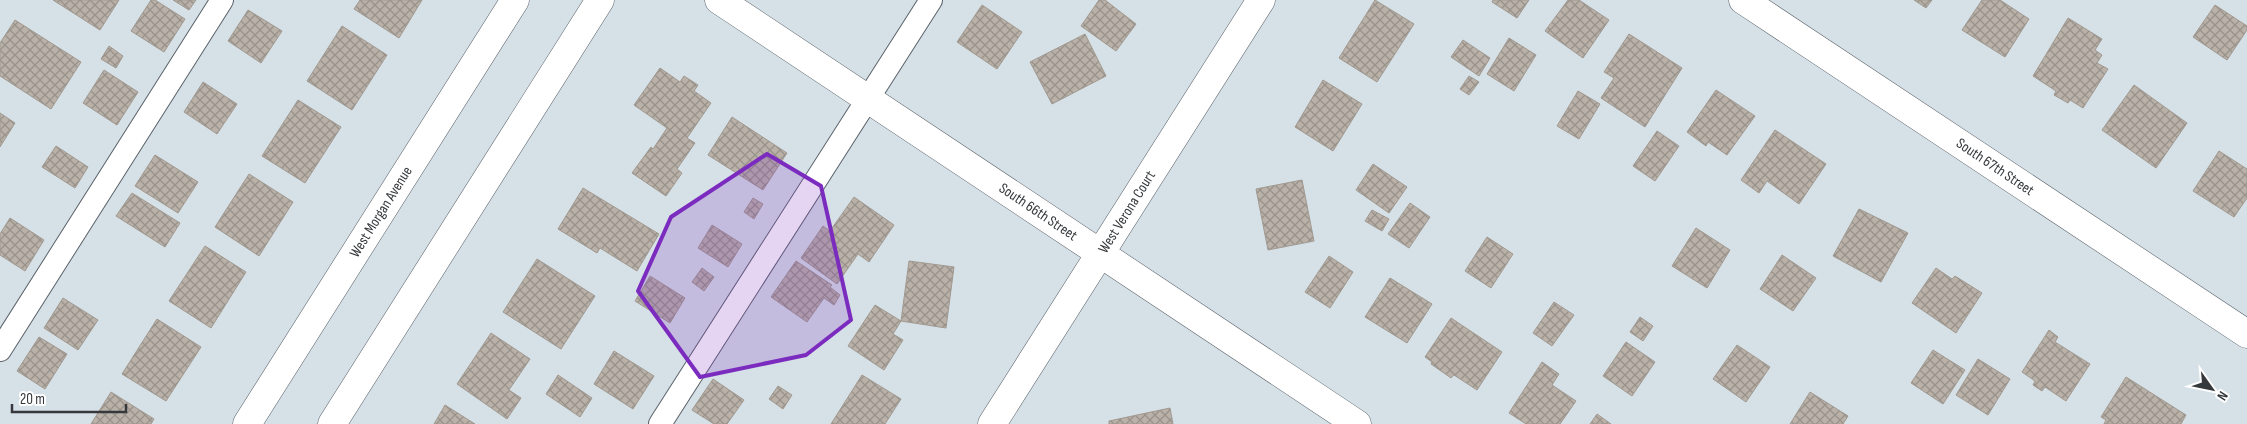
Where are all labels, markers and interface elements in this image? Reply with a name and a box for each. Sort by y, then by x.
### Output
street label: South 67th Street [1952,134,2038,200]
street label: West Morgan Avenue [345,163,417,261]
street label: West Verona Court [1094,167,1160,257]
street label: South 66th Street [995,179,1081,245]
north arrow [2187,364,2237,414]
scale bar [12,382,126,414]
text: N [2213,388,2232,404]
text: 20 m [20,390,45,409]

